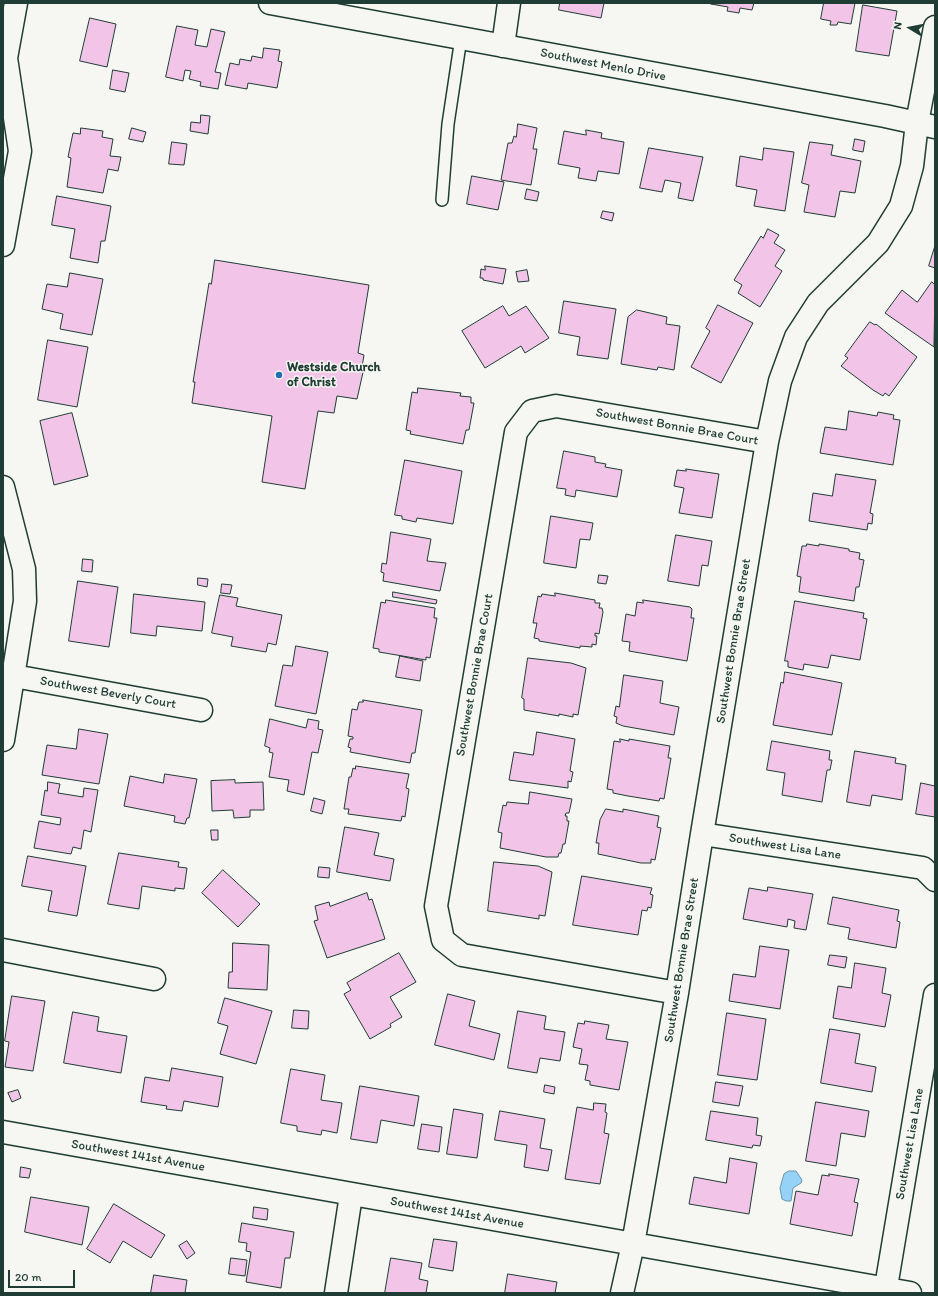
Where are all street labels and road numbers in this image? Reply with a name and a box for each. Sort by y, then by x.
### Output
street label: Southwest Menlo Drive [539,45,667,85]
street label: Southwest Bonnie Brae Court [595,405,759,449]
street label: Southwest Bonnie Brae Street [713,557,755,725]
street label: Southwest Bonnie Brae Court [453,593,497,757]
street label: Southwest Beverly Court [39,673,177,713]
street label: Southwest Lisa Lane [728,830,842,864]
street label: Southwest Bonnie Brae Street [661,876,703,1044]
street label: Southwest Lisa Lane [892,1087,928,1201]
street label: Southwest 141st Avenue [70,1137,206,1175]
street label: Southwest 141st Avenue [389,1194,525,1232]

